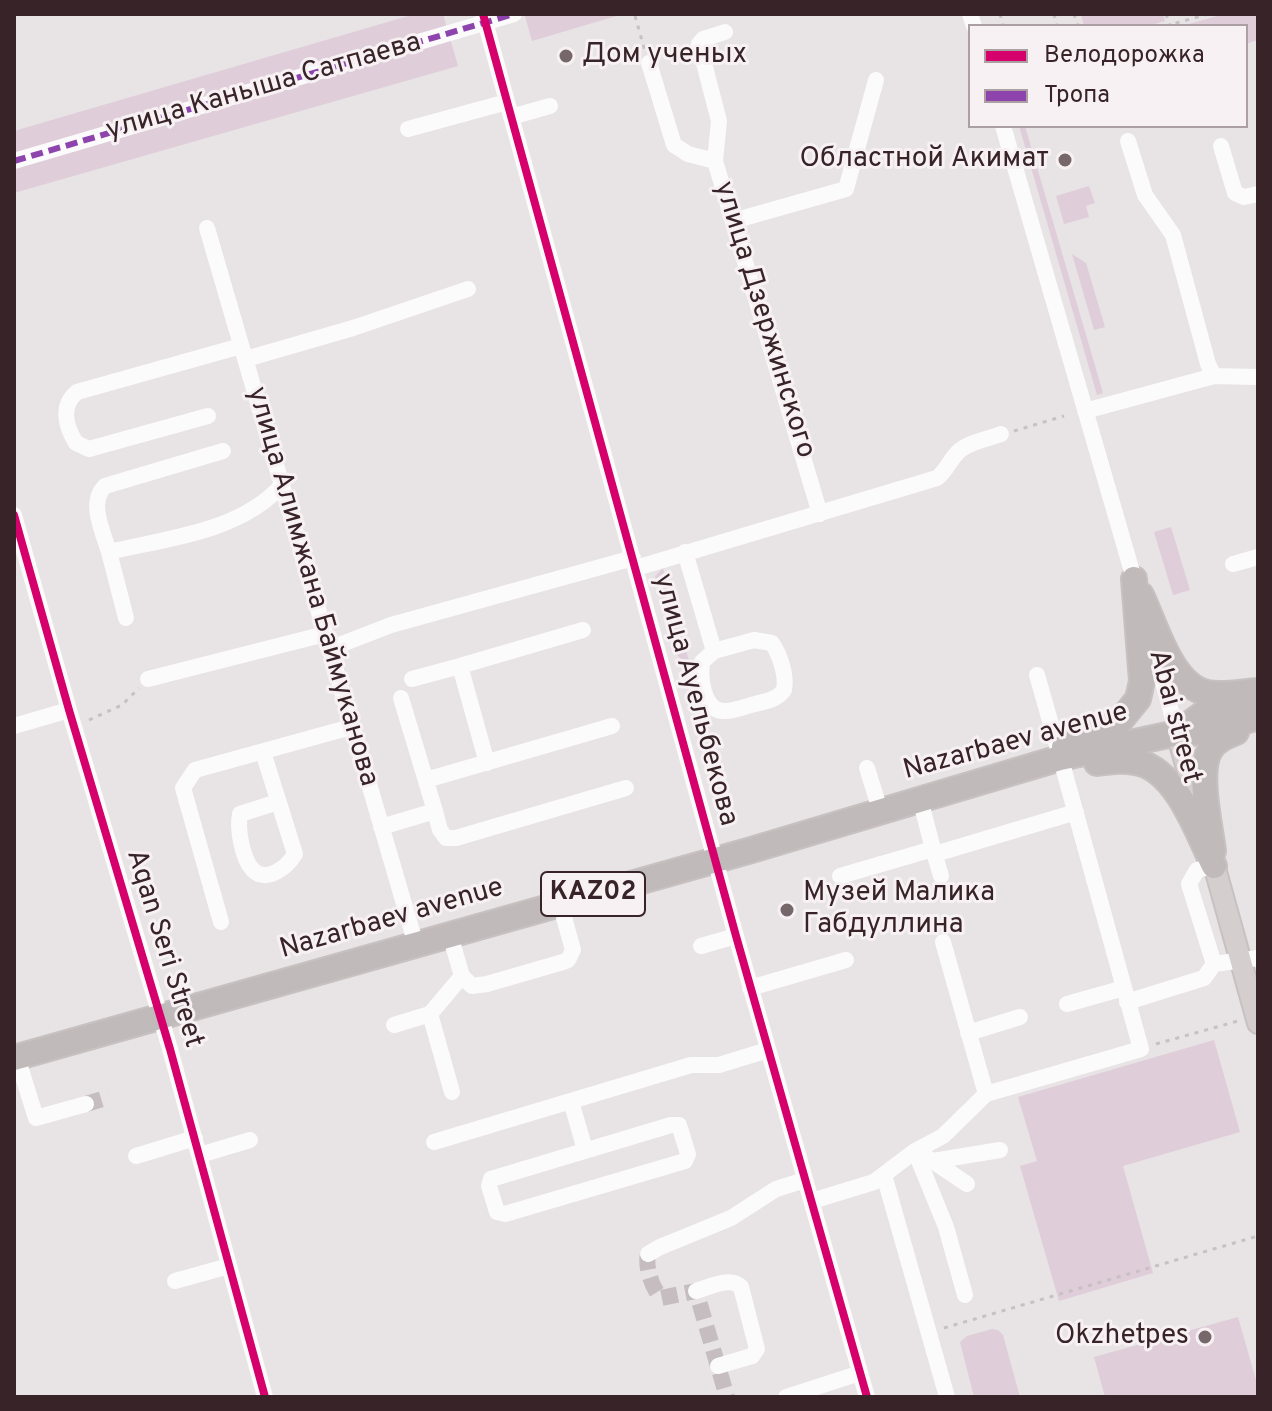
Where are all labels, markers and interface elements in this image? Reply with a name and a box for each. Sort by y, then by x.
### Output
legend [968,24,1248,128]
street label: улица Каныша Сатпаева [103,27,425,149]
place label: Дом ученых [582,39,747,73]
text: Велодорожка [1044,41,1205,71]
marker: Дом ученых [557,47,575,65]
text: Тропа [1044,81,1110,111]
place label: Областной Акимат [799,143,1049,177]
marker: Областной Акимат [1056,151,1074,169]
street label: улица Дзержинского [705,178,821,462]
street label: улица Алимжана Баймуканова [238,383,384,791]
street label: улица Ауельбекова [644,570,744,830]
street label: Abai street [1139,646,1207,788]
street label: Nazarbaev avenue [900,697,1132,789]
street label: Aqan Seri Street [117,846,209,1052]
street label: Nazarbaev avenue [276,872,508,968]
road number: KАZ02 [541,872,645,916]
place label: Музей Малика Габдуллина [803,877,995,943]
marker: Музей Малика Габдуллина [778,901,796,919]
place label: Okzhetpes [1055,1320,1189,1354]
marker: Okzhetpes [1196,1328,1214,1346]

